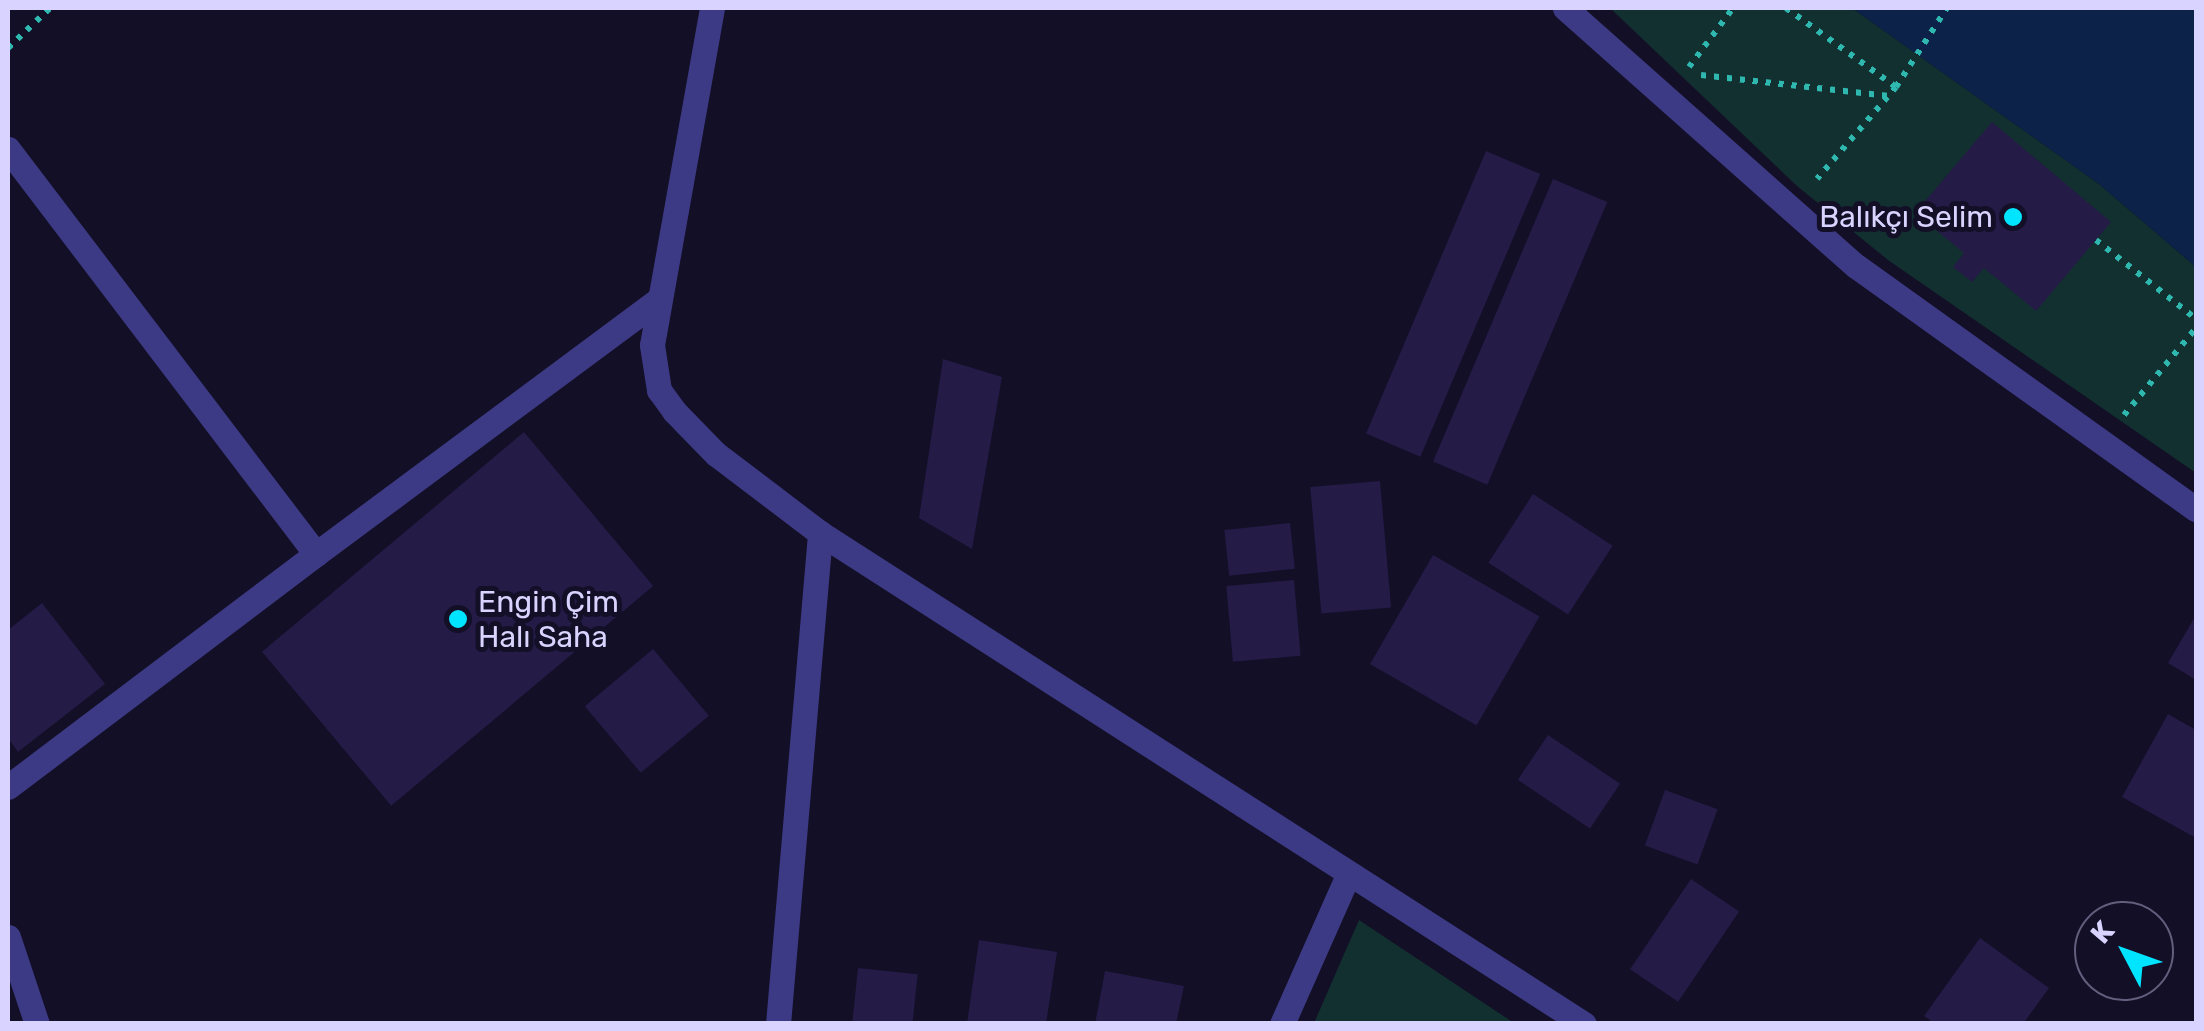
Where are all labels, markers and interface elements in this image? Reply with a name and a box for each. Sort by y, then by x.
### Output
place label: Balıkçı Selim [1819,199,1993,235]
marker: Balıkçı Selim [2002,206,2024,228]
place label: Engin Çim Halı Saha [478,584,619,654]
marker: Engin Çim Halı Saha [447,608,469,630]
north arrow [2074,901,2174,1001]
text: K [2084,914,2121,950]

